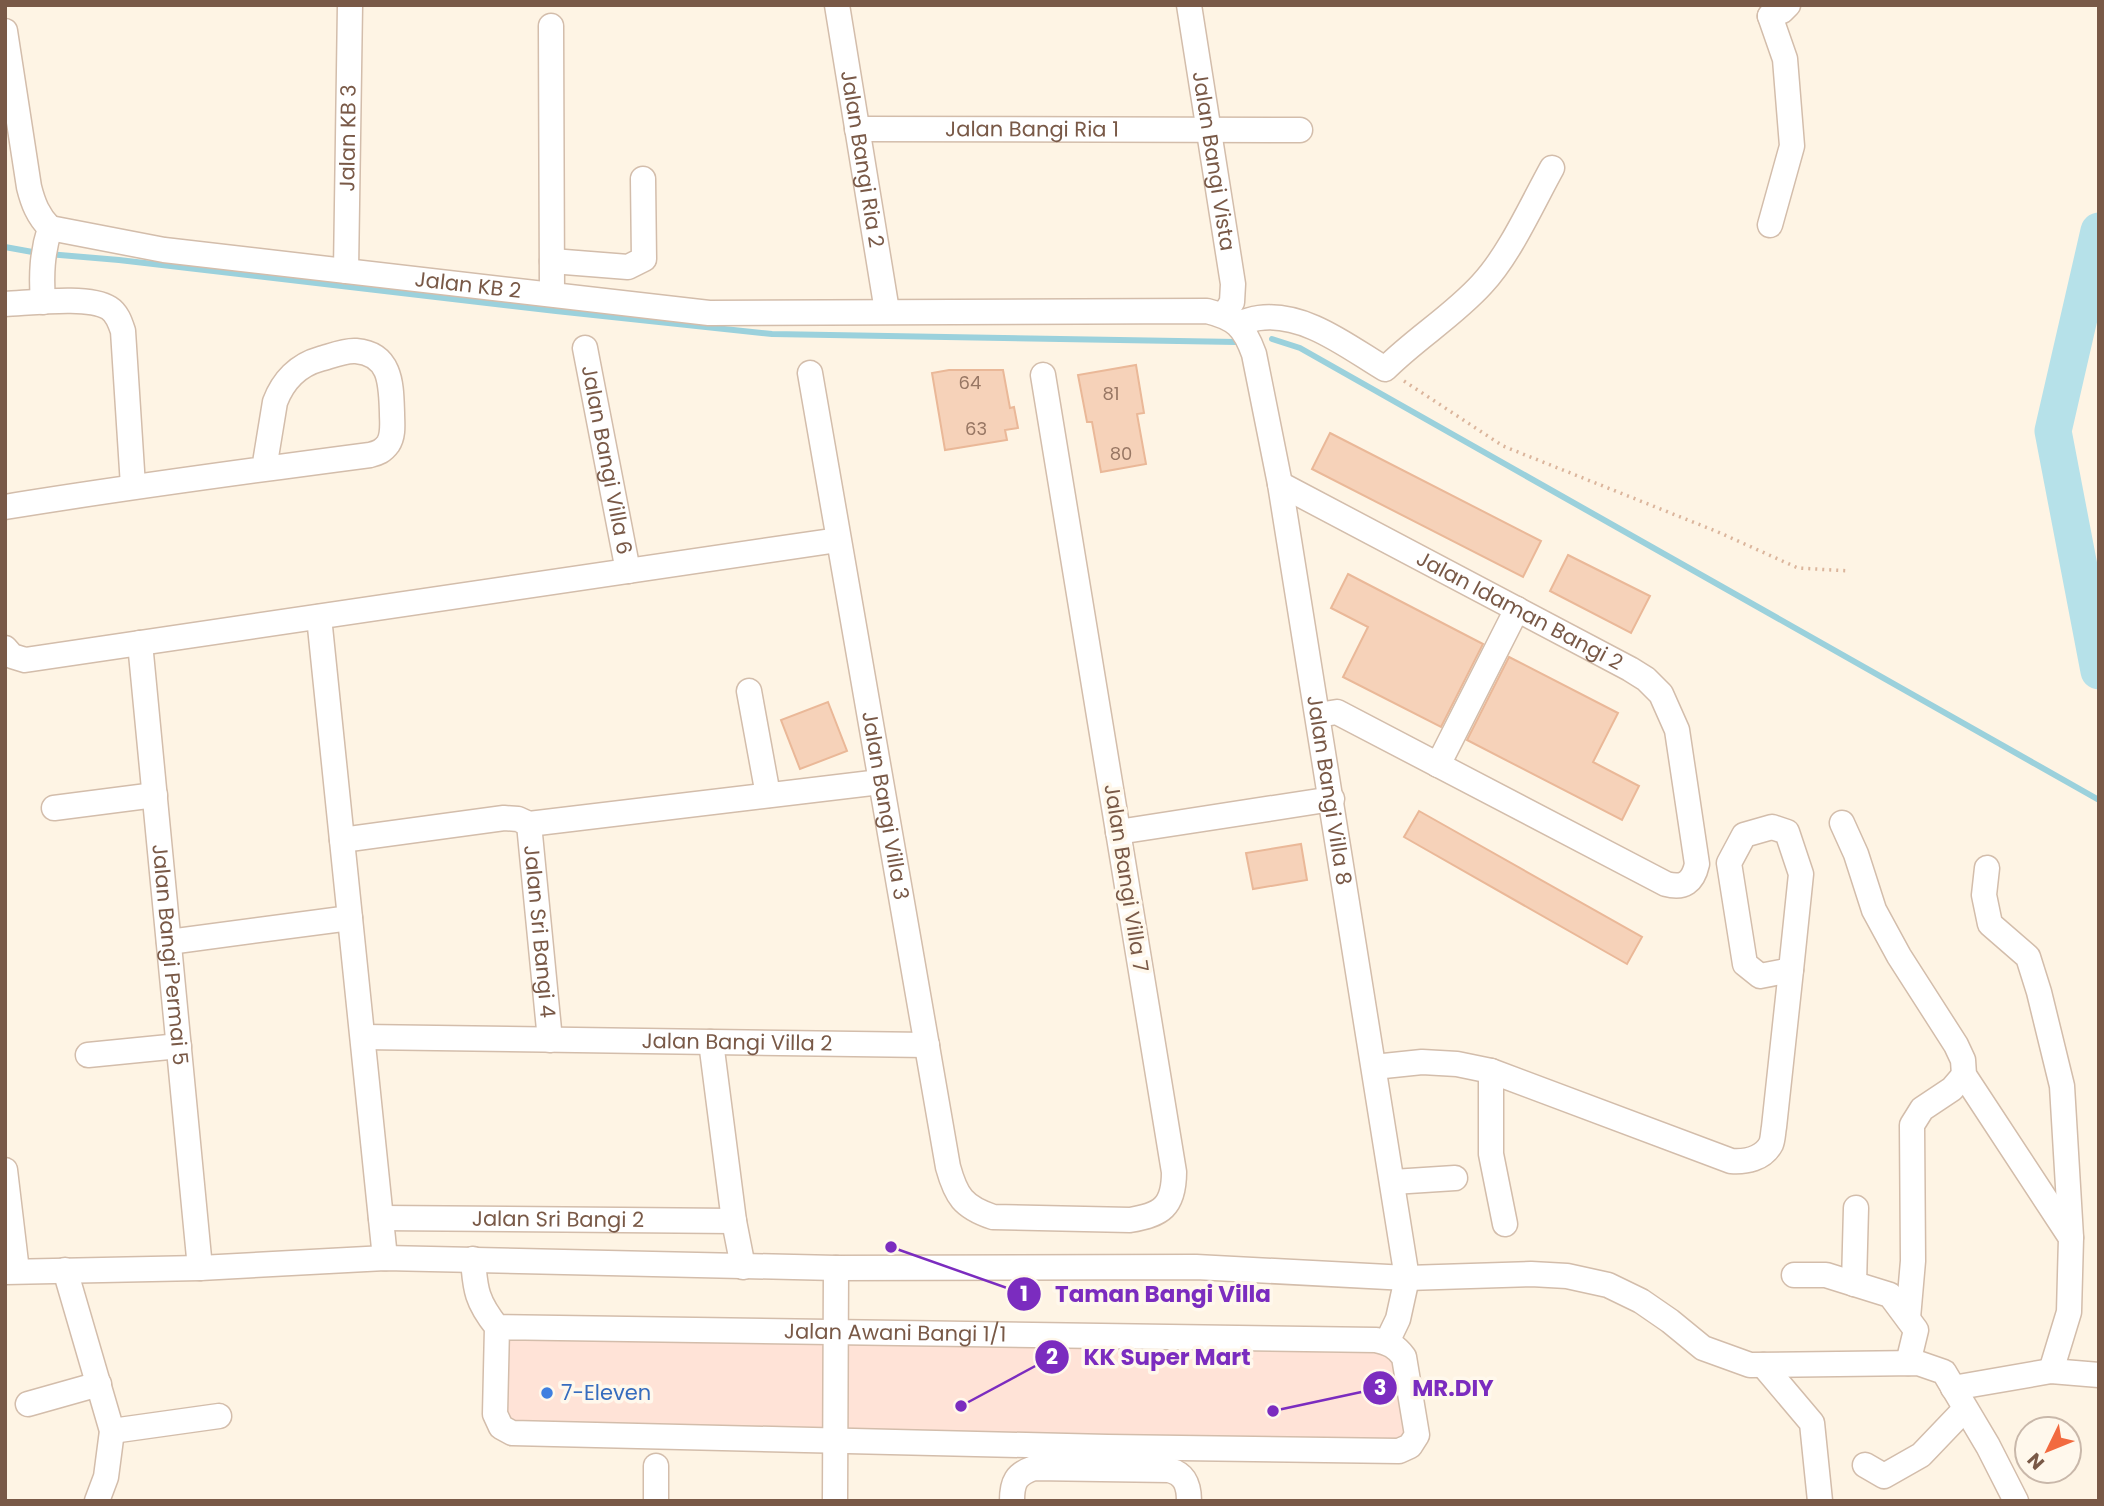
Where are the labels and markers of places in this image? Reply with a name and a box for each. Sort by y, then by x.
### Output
callout: Taman Bangi Villa [1007,1272,1285,1316]
callout: KK Super Mart [1034,1335,1264,1379]
callout: MR.DIY [1363,1366,1507,1410]
place label: 7-Eleven [561,1378,651,1407]
marker: 7-Eleven [539,1385,555,1401]

